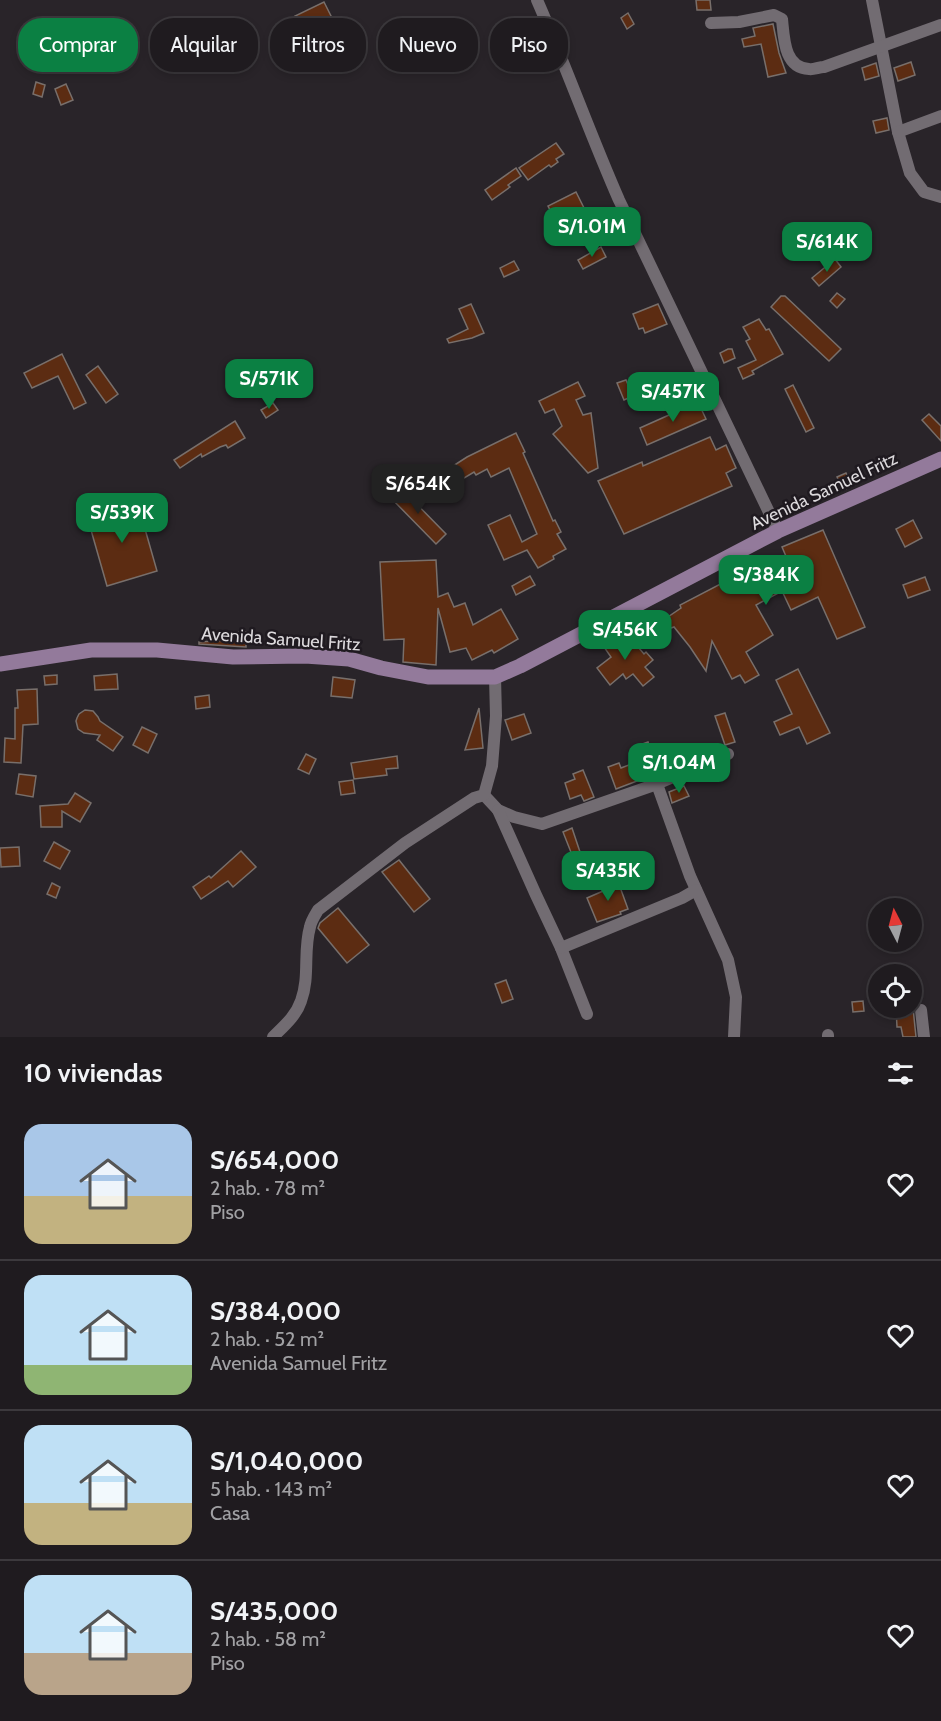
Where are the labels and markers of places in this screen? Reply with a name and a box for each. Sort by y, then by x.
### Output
pin: S/1.01M [537,207,647,258]
pin: S/614K [778,222,876,273]
pin: S/571K [220,359,318,410]
pin: S/457K [624,372,722,423]
pin: S/654K [369,464,467,515]
pin: S/539K [73,493,171,544]
pin: S/384K [717,555,815,606]
pin: S/456K [576,610,674,661]
pin: S/1.04M [624,743,734,794]
pin: S/435K [559,851,657,902]

